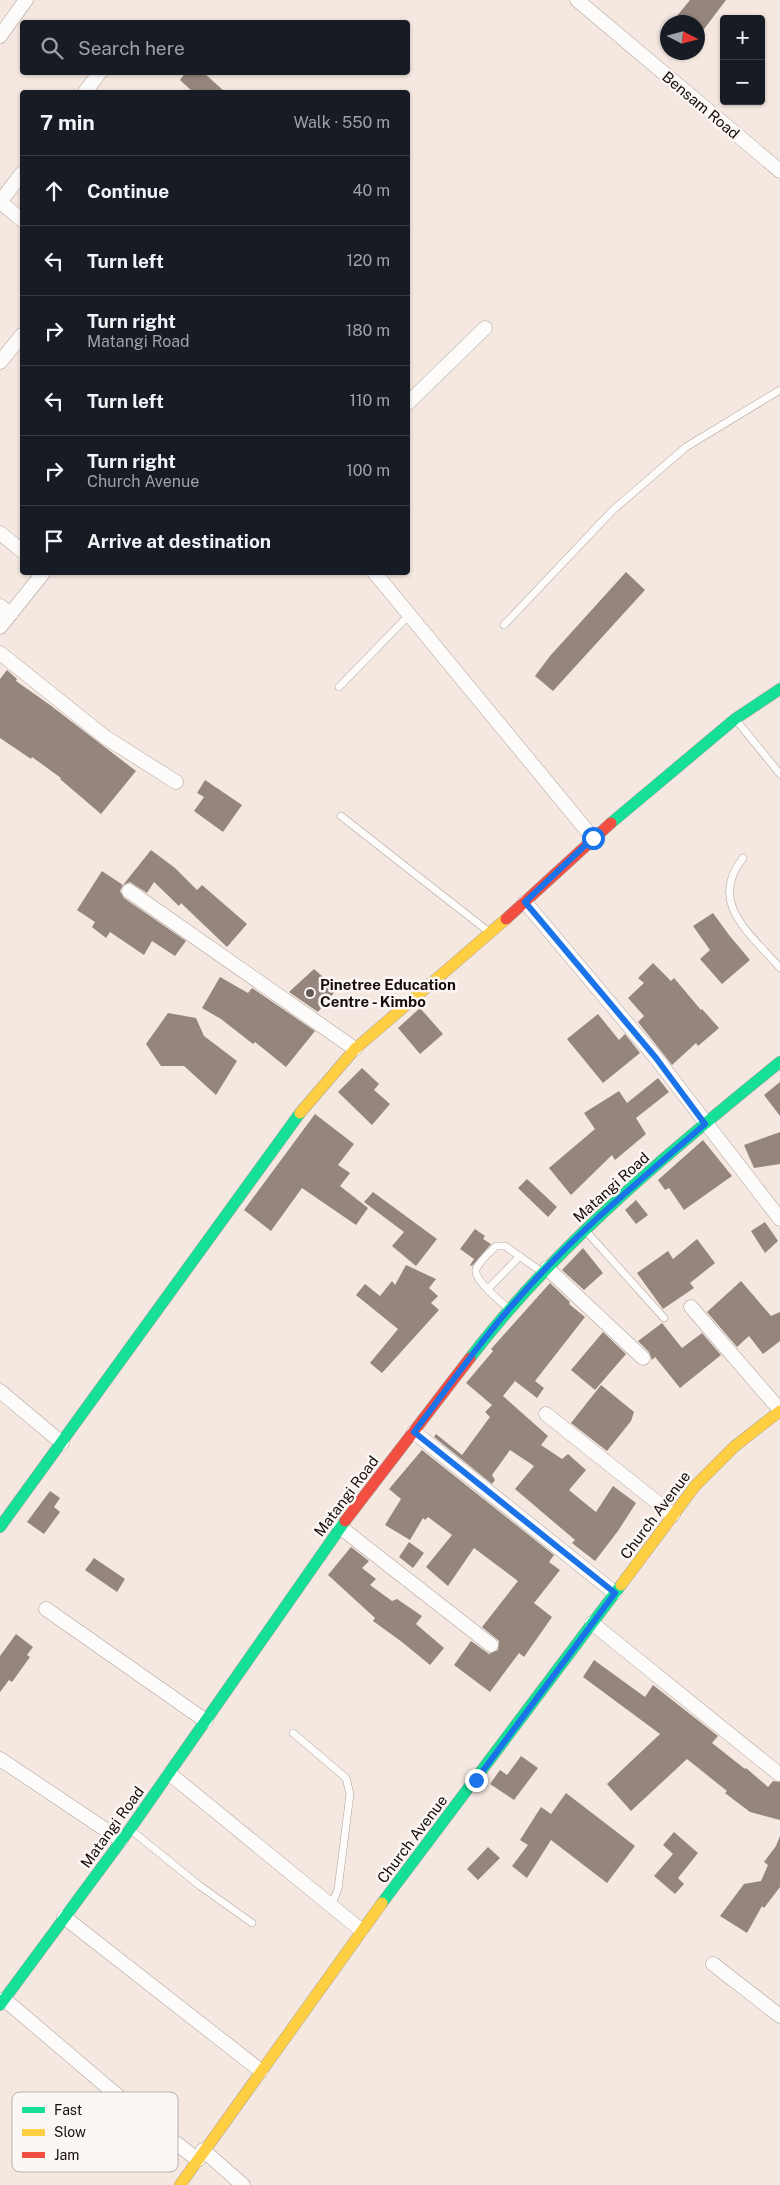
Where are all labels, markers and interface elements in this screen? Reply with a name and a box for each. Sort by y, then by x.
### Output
north arrow [660,15,705,60]
map controls [720,15,765,105]
button: + [720,15,765,60]
search box [20,20,410,75]
icon: search [38,34,66,62]
text: Search here [78,37,185,59]
button: − [720,60,765,105]
street label: Bensam Road [659,68,743,142]
text: 7 min [40,110,95,135]
text: Walk · 550 m [293,113,390,132]
icon: ahead [40,177,68,205]
text: Continue [87,180,169,202]
text: 40 m [352,181,390,200]
icon: left [40,247,68,275]
text: Turn left [87,250,164,272]
text: 120 m [346,251,390,270]
text: Turn right [87,310,176,332]
icon: right [40,317,68,345]
text: 180 m [346,321,390,340]
text: Matangi Road [87,332,190,351]
icon: left [40,387,68,415]
text: Turn left [87,390,164,412]
text: 110 m [349,391,390,410]
text: Turn right [87,450,176,472]
icon: right [40,457,68,485]
text: 100 m [346,461,390,480]
text: Church Avenue [87,472,199,491]
icon: arrive [40,527,68,555]
text: Arrive at destination [87,530,271,552]
route start [582,827,605,850]
place label: Pinetree Education Centre - Kimbo [320,976,456,1010]
marker: Pinetree Education Centre - Kimbo [304,987,316,999]
street label: Matangi Road [570,1149,652,1225]
street label: Matangi Road [310,1452,382,1540]
street label: Church Avenue [616,1468,694,1562]
route end [465,1769,488,1792]
street label: Matangi Road [77,1783,147,1871]
street label: Church Avenue [373,1792,451,1886]
legend [12,2092,178,2172]
text: Fast [54,2102,82,2118]
text: Slow [54,2124,86,2140]
text: Jam [54,2147,79,2163]

